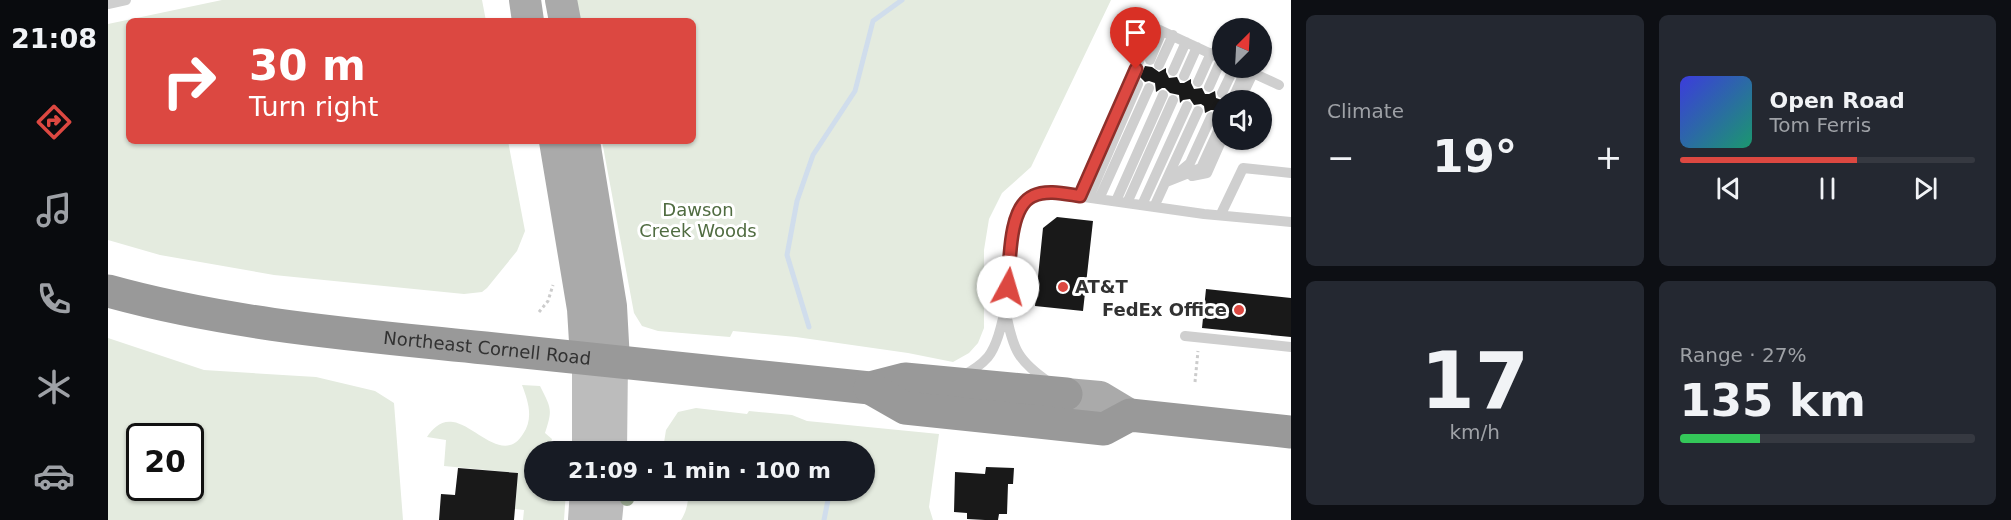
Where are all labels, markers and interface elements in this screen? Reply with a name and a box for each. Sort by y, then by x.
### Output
pin [1110,7,1161,69]
icon: arrive [1119,16,1152,49]
north arrow [1212,18,1272,78]
map controls [1212,18,1272,150]
text: 21:08 [11,23,97,54]
text: 30 m [249,41,366,90]
icon: right [150,42,228,120]
text: Open Road [1770,88,1905,113]
button: sound [1212,90,1272,150]
text: Turn right [249,91,378,122]
text: Climate [1327,99,1404,123]
icon: directions [33,101,75,143]
text: Tom Ferris [1770,113,1871,137]
text: 19° [1432,130,1517,183]
text: − [1327,138,1355,177]
text: + [1595,138,1623,177]
icon: previous [1712,172,1745,205]
icon: pause [1811,172,1844,205]
icon: next [1909,172,1942,205]
icon: music [33,189,75,231]
park label: Dawson Creek Woods [639,199,757,241]
position arrow [976,255,1040,319]
place label: AT&T [1075,276,1129,297]
icon: phone [33,278,75,320]
marker: AT&T [1056,280,1070,294]
place label: FedEx Office [1102,299,1227,320]
marker: FedEx Office [1232,303,1246,317]
street label: Northeast Cornell Road [382,327,592,369]
text: 17 [1420,336,1529,426]
text: Range · 27% [1680,343,1806,367]
icon: climate [33,366,75,408]
text: 135 km [1680,374,1866,427]
text: km/h [1450,420,1500,444]
speed limit sign: 20 [126,423,204,501]
icon: car [33,455,75,497]
text: 21:09 · 1 min · 100 m [568,458,831,483]

